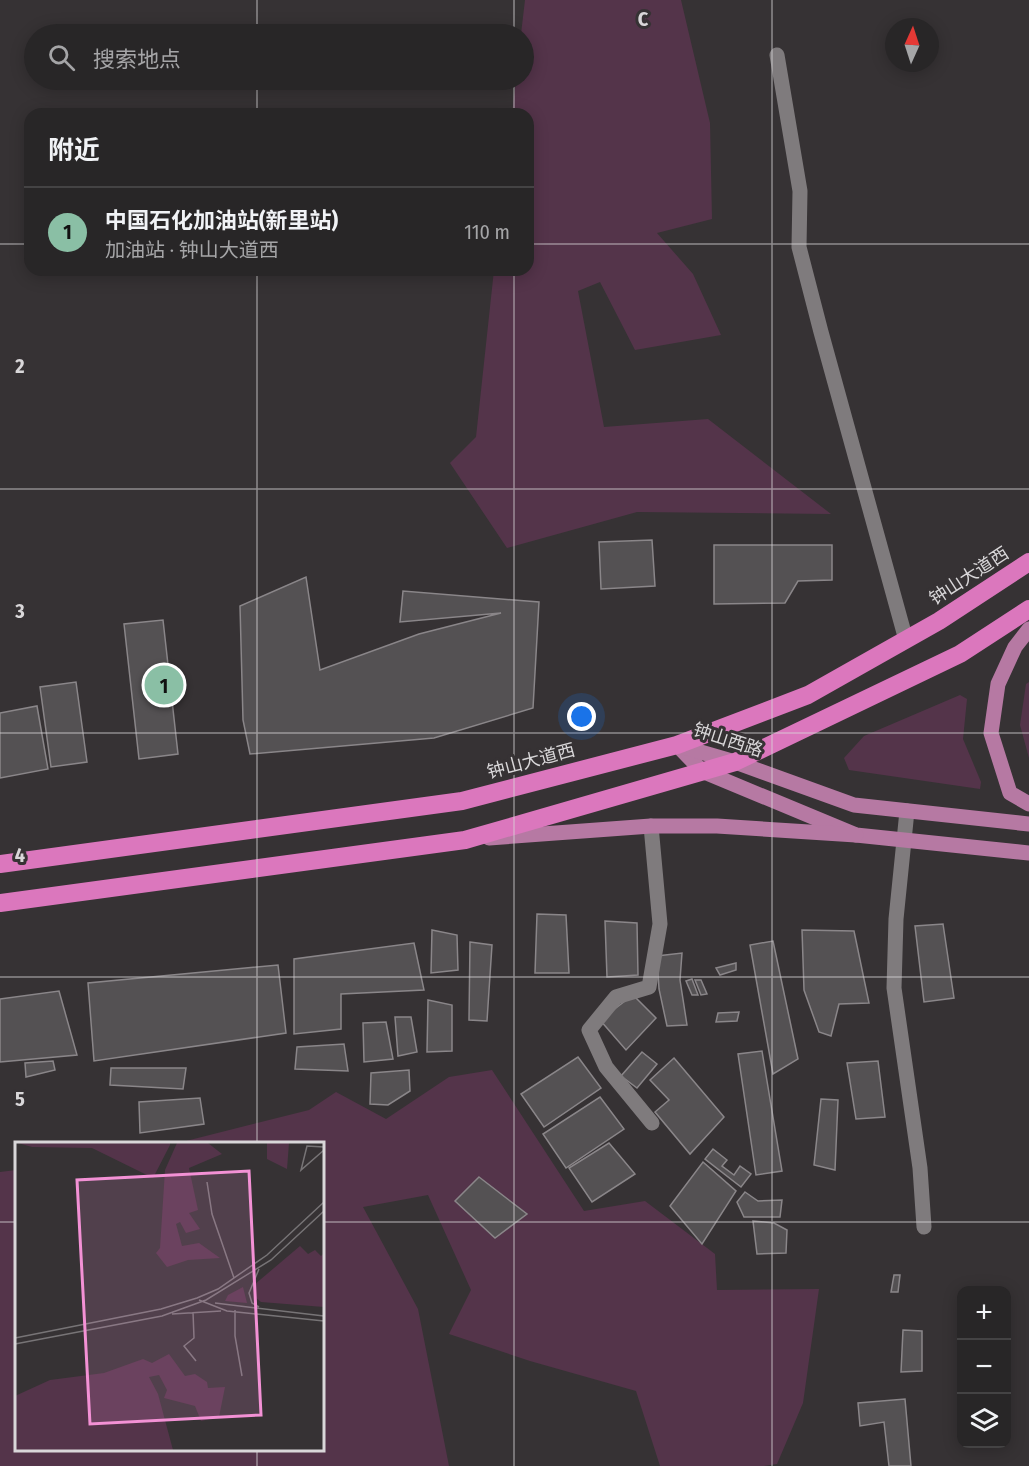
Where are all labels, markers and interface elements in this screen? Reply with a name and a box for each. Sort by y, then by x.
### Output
text: C [638,7,649,31]
north arrow [885,18,939,72]
search box [24,24,534,90]
icon: search [45,41,78,74]
text: 搜索地点 [93,46,181,73]
text: 附近 [48,135,100,166]
text: 中国石化加油站(新里站) [105,207,338,234]
text: 1 [63,220,72,244]
text: 110 m [464,220,510,244]
text: 加油站 · 钟山大道西 [105,238,279,262]
text: 2 [14,354,25,378]
street label: 钟山大道西 [925,542,1013,610]
text: 3 [14,599,25,623]
pin: 1 [144,662,184,708]
your location [567,702,596,731]
street label: 钟山西路 [690,718,766,762]
street label: 钟山大道西 [485,739,577,783]
text: 4 [15,843,25,867]
text: 5 [15,1087,25,1111]
inset map [15,1142,324,1451]
map controls [957,1286,1011,1448]
button: + [957,1286,1011,1340]
button: − [957,1340,1011,1394]
button: layers [957,1394,1011,1448]

